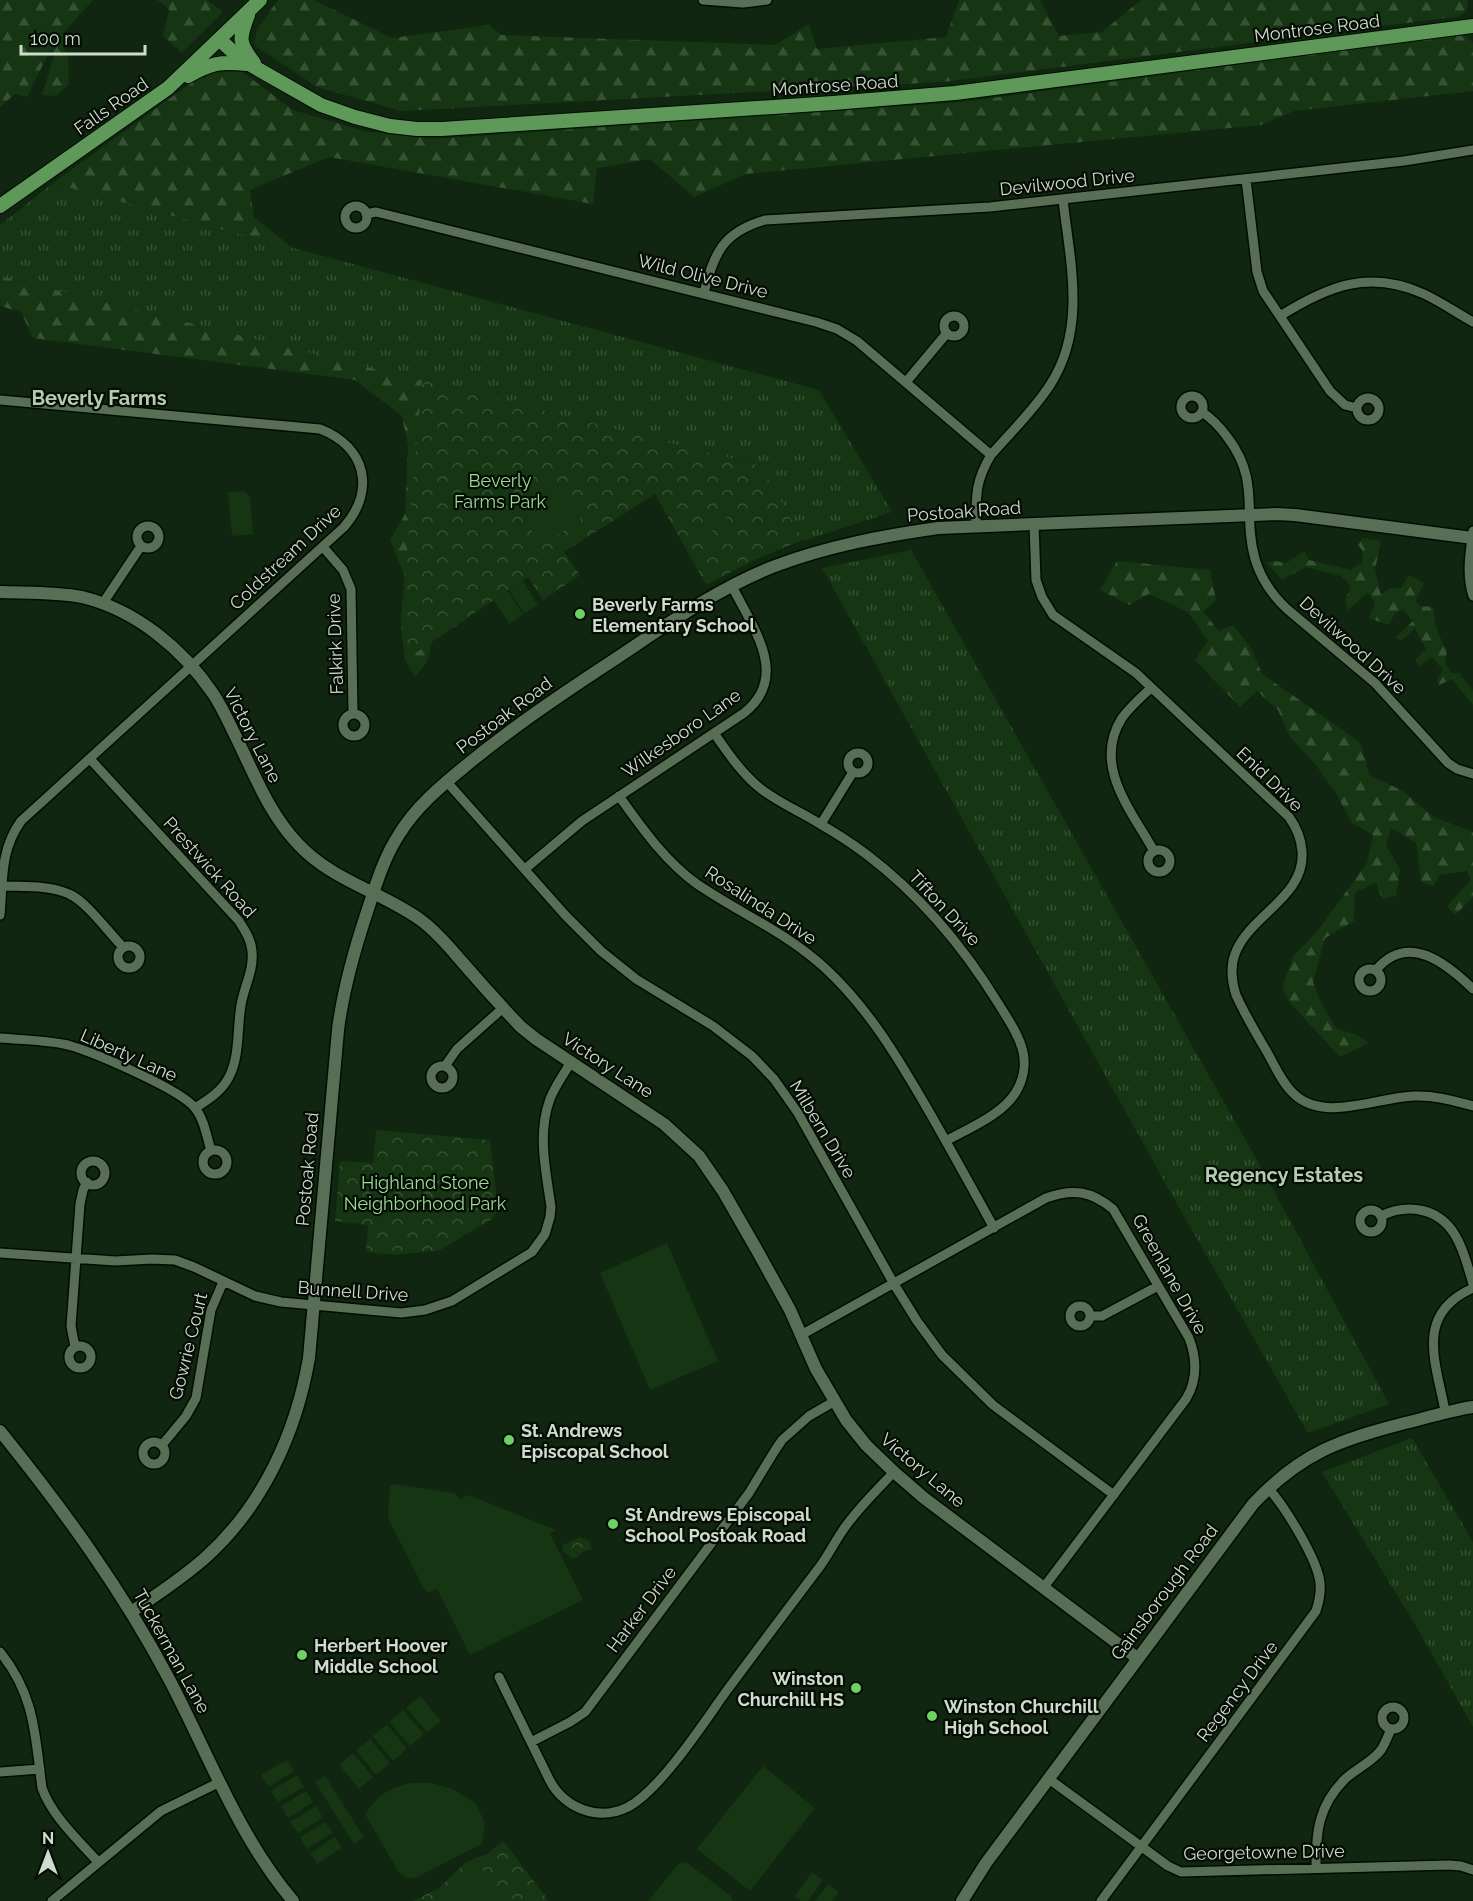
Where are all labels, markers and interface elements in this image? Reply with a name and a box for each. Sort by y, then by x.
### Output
street label: Montrose Road [1253,10,1381,46]
scale bar [21,18,146,56]
text: 100 m [30,28,81,49]
street label: Montrose Road [771,70,899,100]
street label: Falls Road [70,73,152,139]
street label: Devilwood Drive [998,164,1136,200]
street label: Wild Olive Drive [636,250,771,302]
district label: Beverly Farms [31,386,167,410]
park label: Beverly Farms Park [454,470,547,512]
street label: Postoak Road [906,497,1022,525]
street label: Coldstream Drive [225,500,345,614]
street label: Devilwood Drive [1296,592,1411,699]
street label: Falkirk Drive [323,593,347,695]
place label: Beverly Farms Elementary School [592,594,756,636]
marker: Beverly Farms Elementary School [573,607,587,621]
street label: Postoak Road [452,672,556,758]
street label: Victory Lane [220,684,286,787]
street label: Wilkesboro Lane [617,684,745,782]
street label: Enid Drive [1232,742,1308,816]
street label: Prestwick Road [159,812,261,922]
street label: Rosalinda Drive [701,861,821,949]
street label: Tifton Drive [905,866,986,950]
street label: Liberty Lane [77,1024,181,1086]
street label: Victory Lane [559,1028,658,1102]
street label: Milbern Drive [786,1076,861,1182]
street label: Postoak Road [292,1111,322,1227]
district label: Regency Estates [1205,1163,1363,1187]
park label: Highland Stone Neighborhood Park [344,1172,507,1214]
street label: Greenlane Drive [1128,1210,1212,1338]
street label: Bunnell Drive [297,1277,410,1305]
street label: Gowrie Court [165,1290,211,1402]
place label: St. Andrews Episcopal School [521,1420,669,1462]
street label: Victory Lane [876,1428,970,1512]
marker: St. Andrews Episcopal School [502,1433,516,1447]
place label: St Andrews Episcopal School Postoak Road [625,1504,811,1546]
marker: St Andrews Episcopal School Postoak Road [606,1517,620,1531]
street label: Gainsborough Road [1106,1520,1222,1664]
street label: Harker Drive [602,1561,680,1656]
street label: Tuckerman Lane [129,1585,215,1717]
place label: Herbert Hoover Middle School [314,1635,447,1677]
street label: Regency Drive [1192,1636,1282,1746]
marker: Herbert Hoover Middle School [295,1648,309,1662]
place label: Winston Churchill HS [738,1668,844,1710]
marker: Winston Churchill HS [849,1681,863,1695]
place label: Winston Churchill High School [944,1696,1099,1738]
marker: Winston Churchill High School [925,1709,939,1723]
north arrow [18,1823,78,1883]
text: N [42,1829,54,1848]
street label: Georgetowne Drive [1183,1840,1345,1864]

